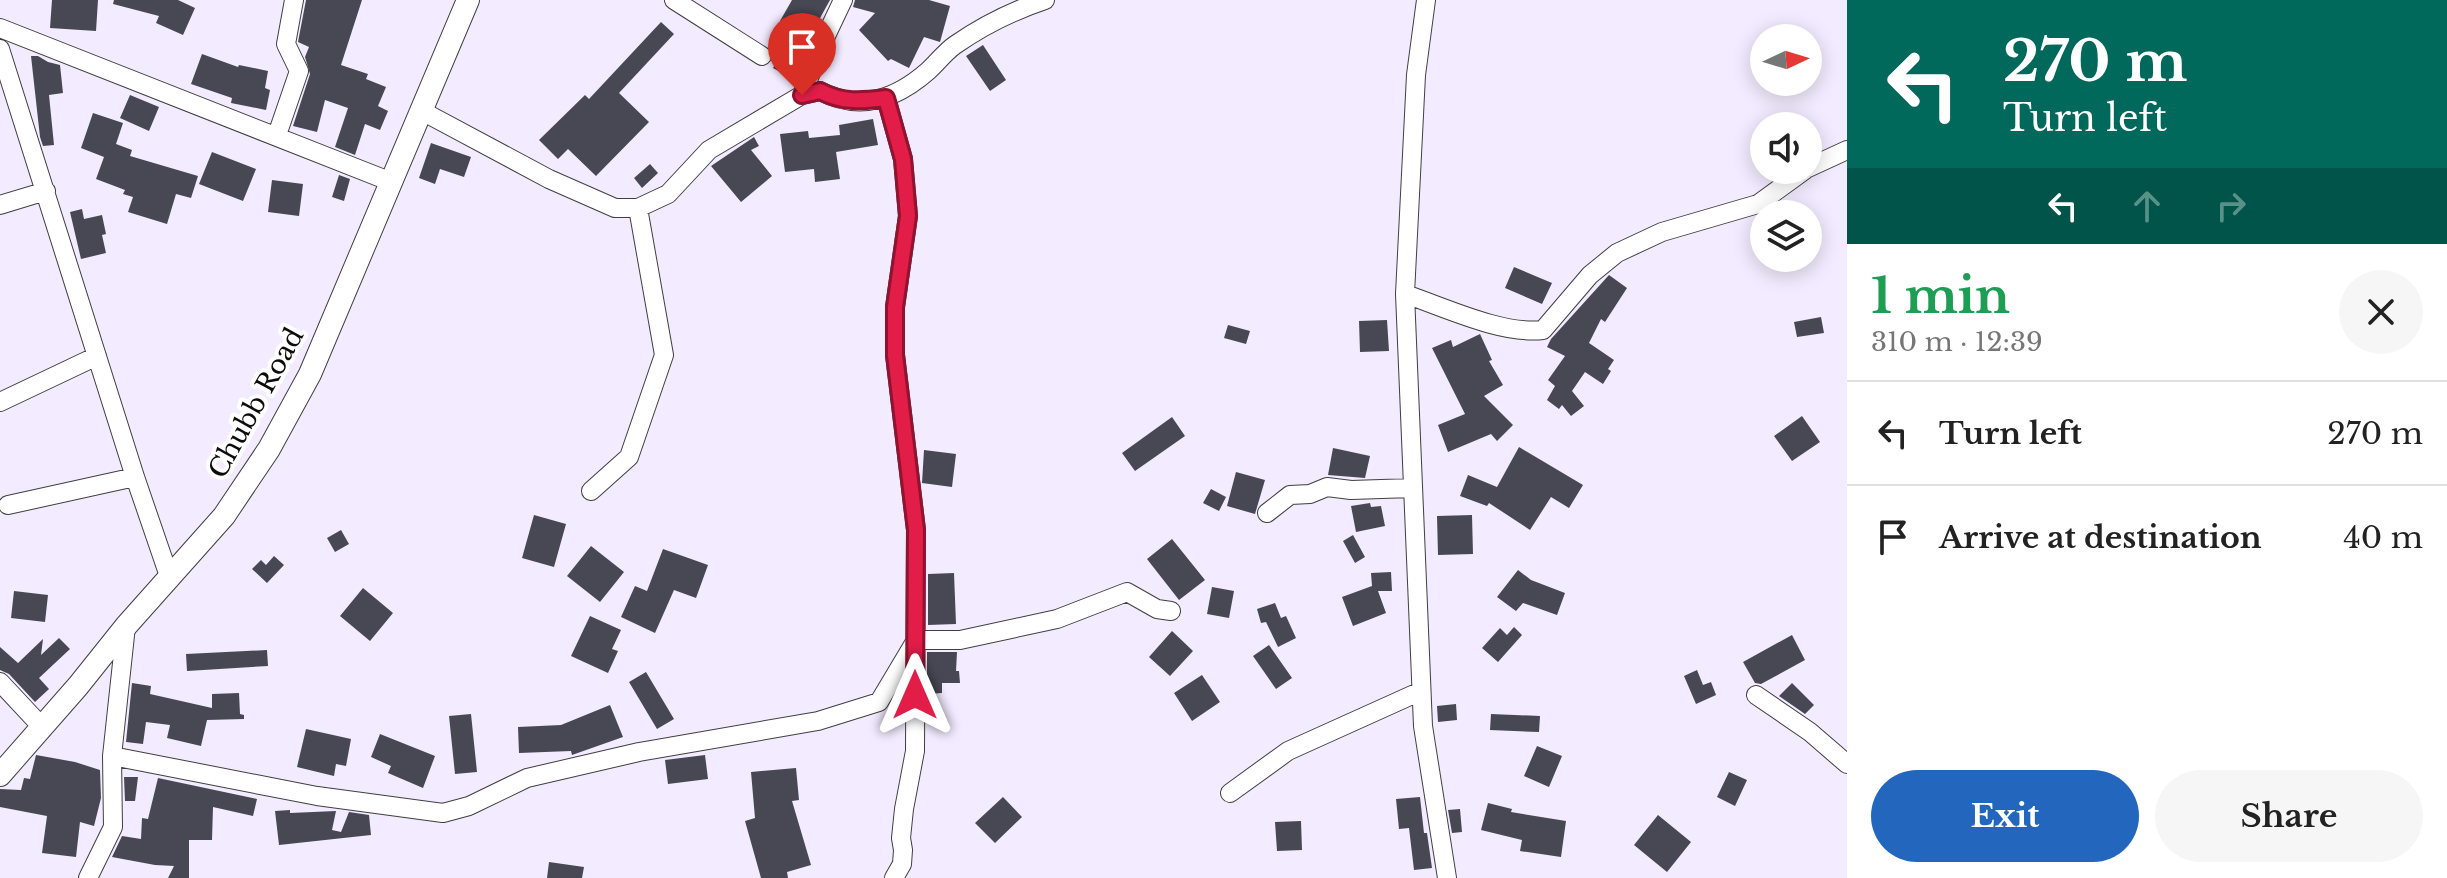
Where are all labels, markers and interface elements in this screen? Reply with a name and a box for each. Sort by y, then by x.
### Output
pin [768,13,836,95]
north arrow [1750,24,1822,96]
map controls [1750,24,1822,272]
icon: arrive [780,25,824,69]
text: 270 m [2003,27,2187,96]
icon: left [1871,32,1975,136]
text: Turn left [2003,96,2167,141]
button: sound [1750,112,1822,184]
icon: left [2041,184,2085,228]
icon: ahead [2125,184,2169,228]
icon: right [2209,184,2253,228]
button: layers [1750,200,1822,272]
text: 1 min [1871,266,2010,326]
button: close [2339,270,2423,354]
street label: Chubb Road [202,322,310,484]
text: 310 m · 12:39 [1871,326,2043,358]
icon: left [1871,411,1915,455]
text: Turn left [1939,415,2082,452]
text: 270 m [2327,415,2423,452]
icon: arrive [1871,515,1915,559]
text: Arrive at destination [1939,519,2262,556]
text: 40 m [2343,519,2423,556]
position arrow [873,653,957,737]
button: Exit [1871,770,2139,862]
button: Share [2155,770,2423,862]

